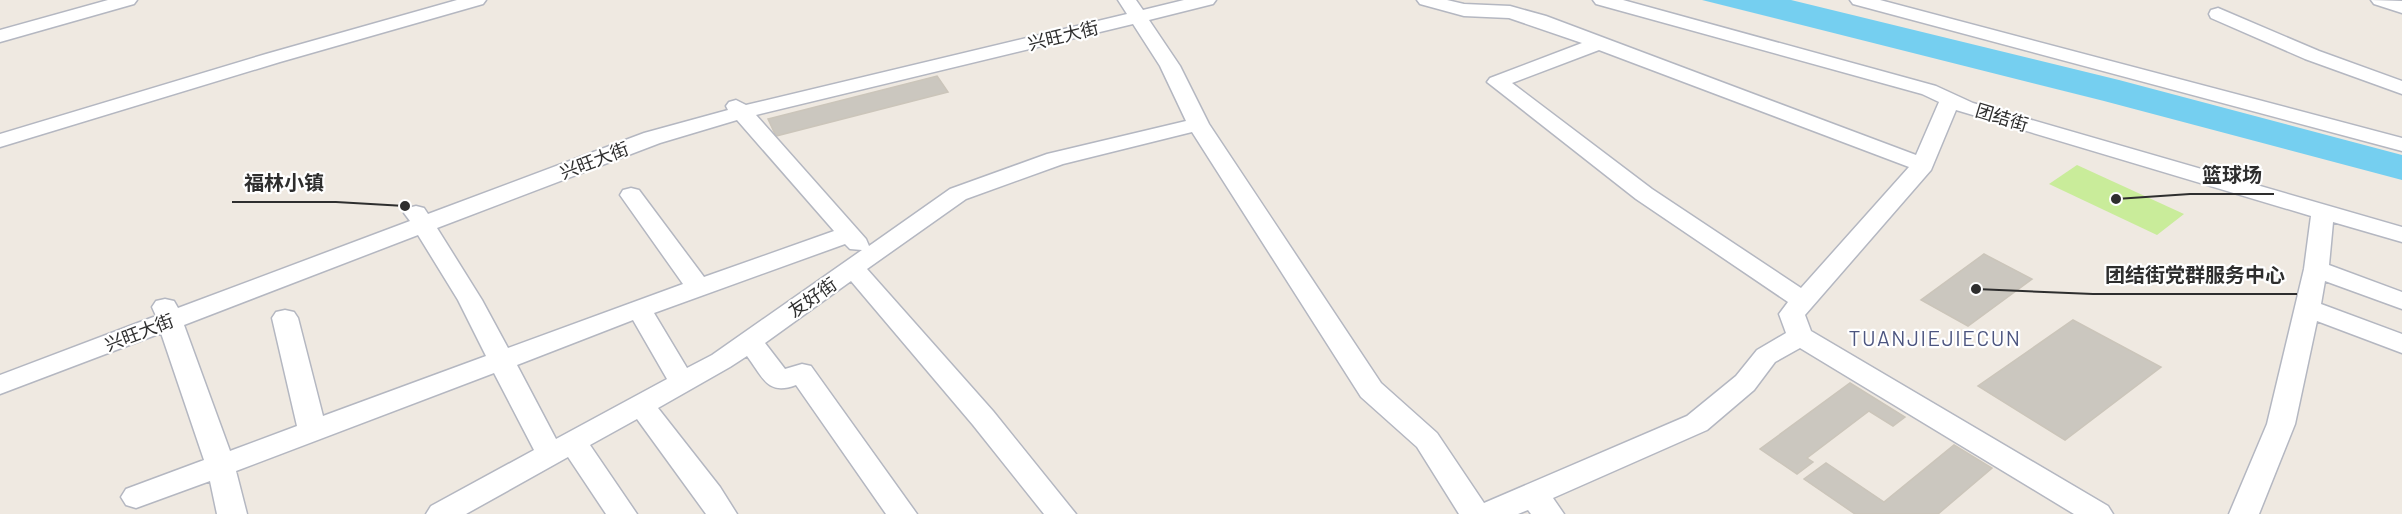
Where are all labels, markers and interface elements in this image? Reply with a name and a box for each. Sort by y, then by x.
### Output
street label: 兴旺大街 [1025,16,1101,54]
street label: 团结街 [1973,99,2031,135]
street label: 兴旺大街 [556,137,632,183]
callout: 篮球场 [2190,156,2274,194]
text: 篮球场 [2202,162,2262,186]
callout: 福林小镇 [232,164,336,202]
text: 福林小镇 [244,170,324,194]
callout: 团结街党群服务中心 [2093,256,2297,294]
text: 团结街党群服务中心 [2105,262,2285,286]
street label: 友好街 [784,273,840,321]
street label: 兴旺大街 [101,309,177,355]
district label: TUANJIEJIECUN [1849,325,2021,350]

